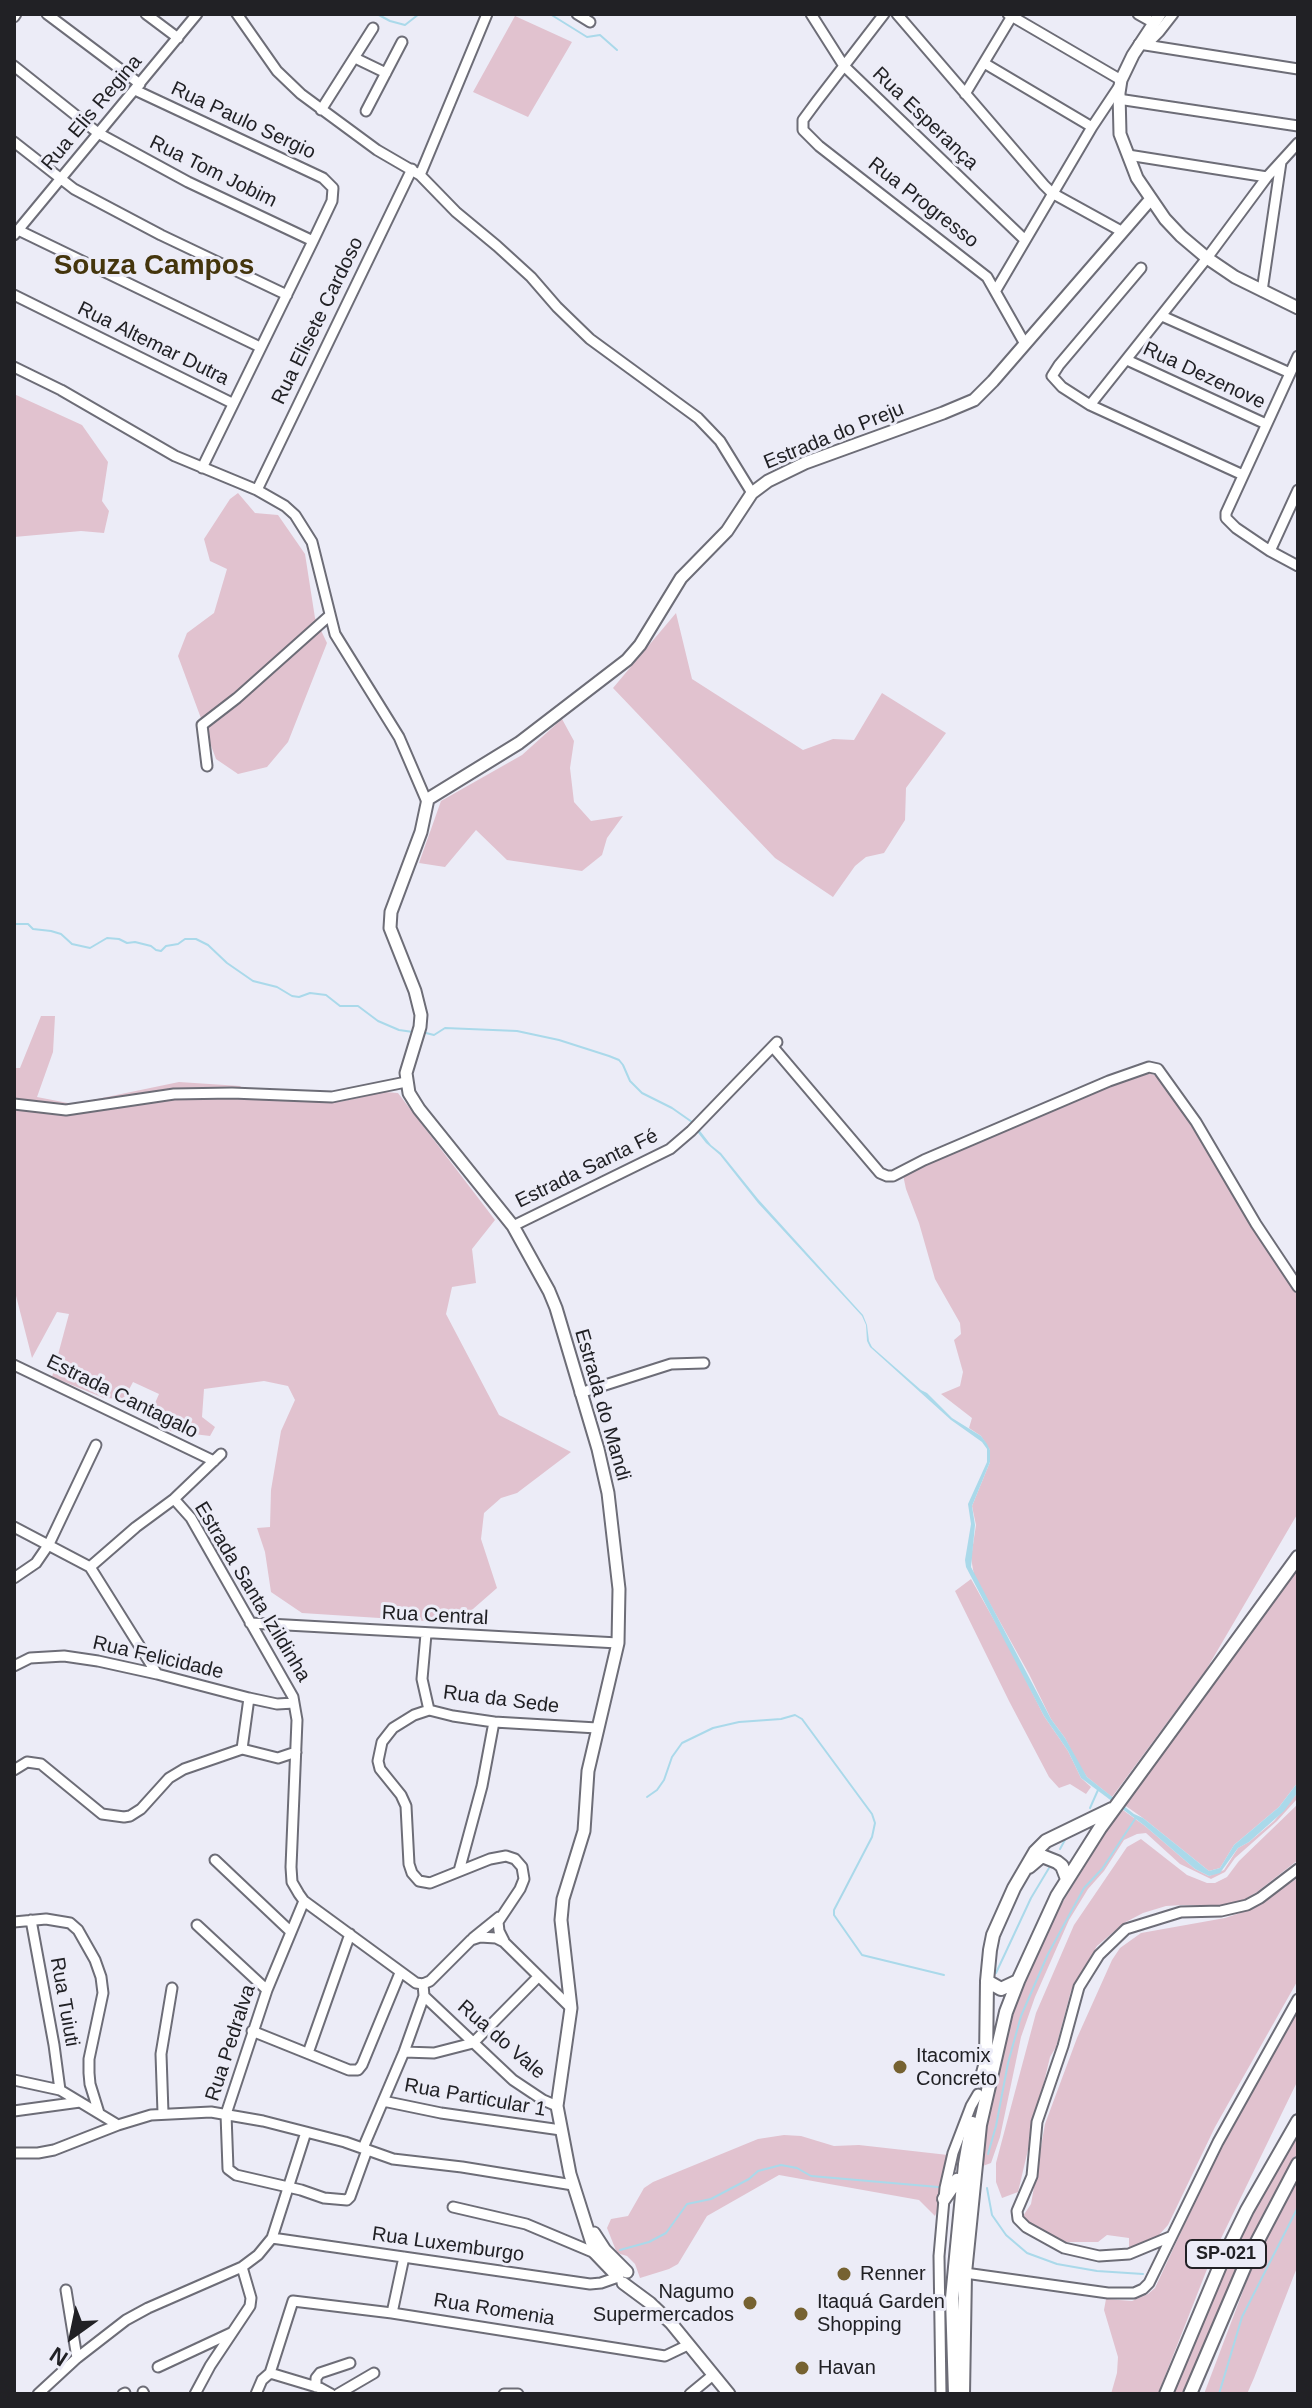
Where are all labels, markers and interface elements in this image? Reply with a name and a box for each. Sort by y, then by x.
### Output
street label: Rua Elis Regina [37,50,147,176]
street label: Rua Esperança [867,62,983,176]
street label: Rua Paulo Sergio [167,77,319,165]
street label: Rua Tom Jobim [145,131,281,213]
street label: Rua Progresso [863,152,983,254]
street label: Rua Elisete Cardoso [267,233,369,409]
district label: Souza Campos [54,249,254,283]
street label: Rua Altemar Dutra [73,297,233,391]
street label: Rua Dezenove [1139,337,1269,415]
street label: Estrada do Preju [760,397,908,475]
street label: Estrada Santa Fé [512,1124,662,1214]
street label: Estrada do Mandi [569,1326,635,1484]
street label: Estrada Cantagalo [42,1350,202,1444]
street label: Estrada Santa Izildinha [189,1498,315,1686]
street label: Rua Central [381,1601,489,1631]
street label: Rua Felicidade [90,1631,226,1685]
street label: Rua da Sede [442,1681,560,1719]
street label: Rua Tuiuti [44,1955,84,2049]
street label: Rua Pedralva [201,1982,261,2104]
street label: Rua do Vale [452,1995,550,2085]
place label: Itacomix Concreto [916,2044,997,2091]
marker: Itacomix Concreto [891,2058,909,2076]
street label: Rua Particular 1 [402,2074,548,2122]
street label: Rua Luxemburgo [370,2222,526,2268]
road number: SP-021 [1186,2240,1266,2268]
place label: Renner [860,2262,926,2286]
marker: Renner [835,2265,853,2283]
place label: Nagumo Supermercados [593,2280,734,2327]
street label: Rua Romenia [432,2289,556,2331]
place label: Itaquá Garden Shopping [817,2290,945,2337]
marker: Nagumo Supermercados [741,2294,759,2312]
north arrow [32,2296,112,2376]
marker: Itaquá Garden Shopping [792,2305,810,2323]
text: N [45,2342,72,2371]
place label: Havan [818,2356,876,2380]
marker: Havan [793,2359,811,2377]

